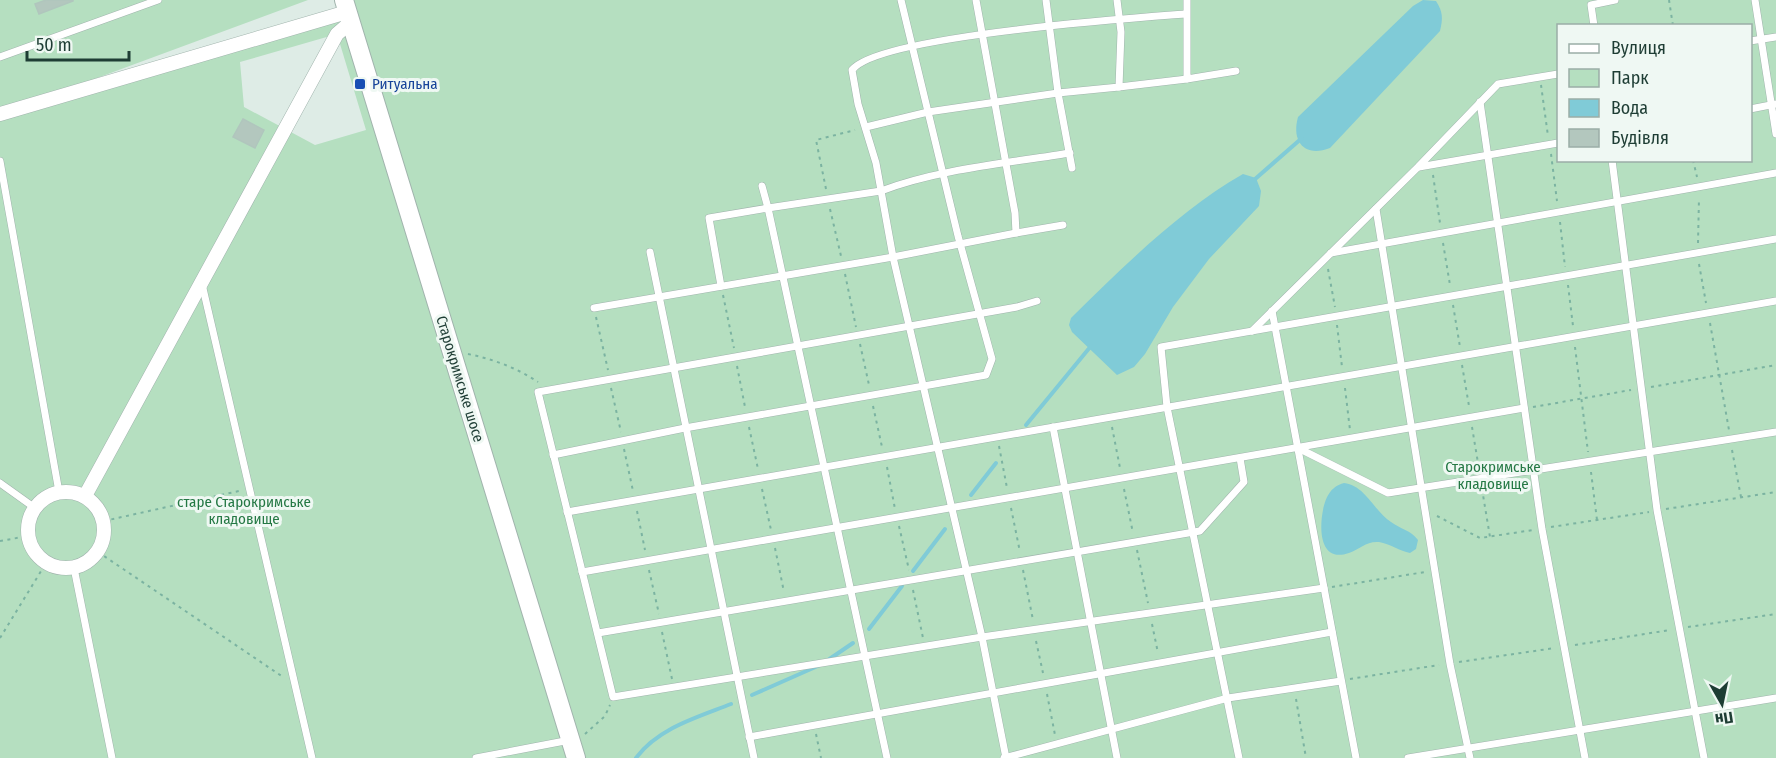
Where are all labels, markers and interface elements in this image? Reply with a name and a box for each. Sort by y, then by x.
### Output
scale bar [27,24,129,62]
legend [1557,24,1752,162]
text: 50 m [36,34,72,56]
text: Вулиця [1611,37,1666,59]
text: Парк [1611,67,1649,89]
place label: Ритуальна [372,75,438,93]
marker: Ритуальна [353,77,367,91]
text: Вода [1611,97,1648,119]
text: Будівля [1611,127,1669,149]
street label: Старокримське шосе [432,314,488,444]
park label: Старокримське кладовище [1445,458,1541,493]
park label: старе Старокримське кладовище [177,493,311,528]
north arrow [1692,674,1752,734]
text: Пн [1714,708,1735,729]

